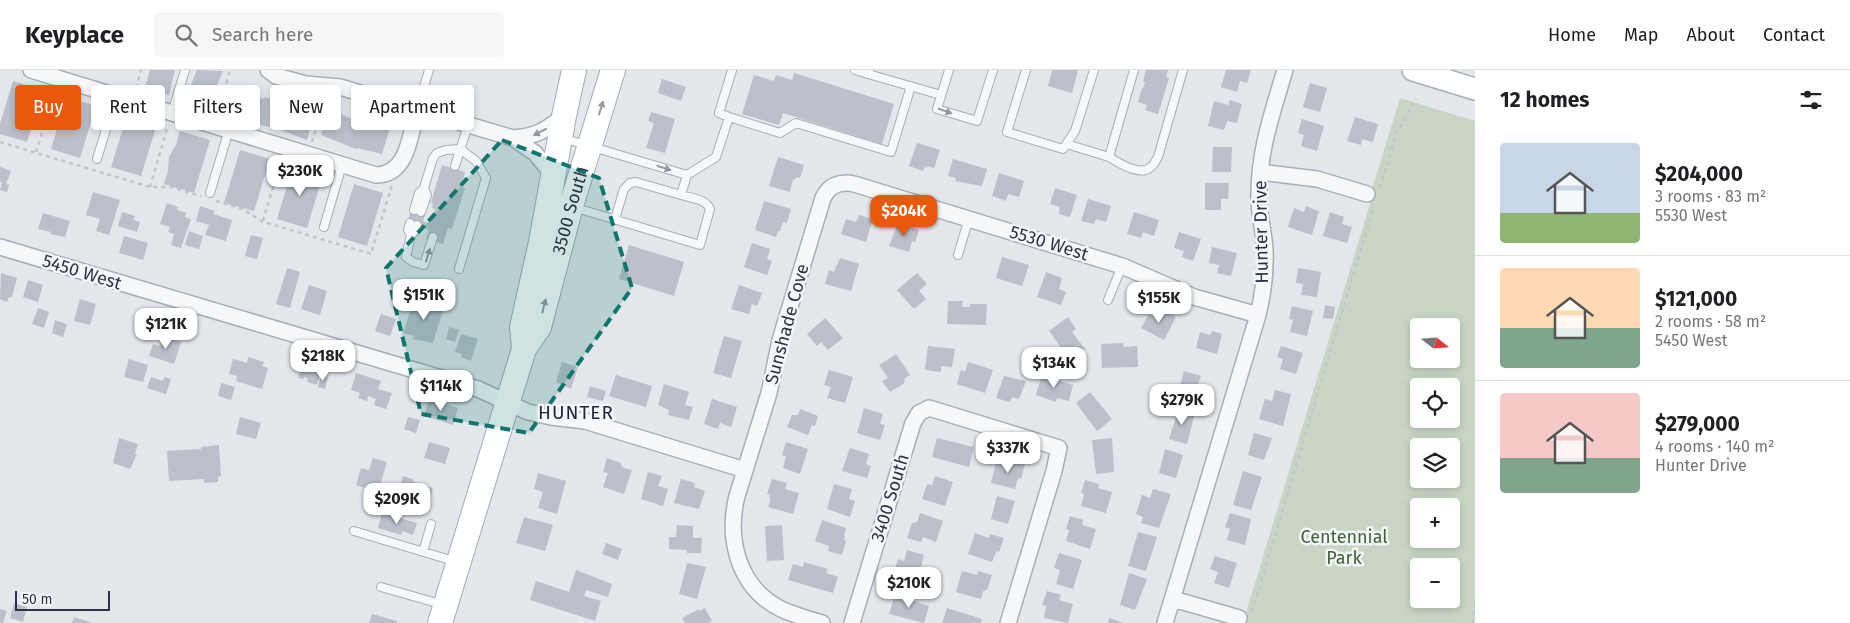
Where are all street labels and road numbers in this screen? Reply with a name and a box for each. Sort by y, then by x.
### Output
street label: 3500 South [548,164,594,257]
street label: Hunter Drive [1249,180,1273,284]
street label: 5530 West [1007,221,1091,266]
street label: 5450 West [40,250,125,295]
street label: Sunshade Cove [760,261,814,387]
street label: 3400 South [866,451,914,545]

